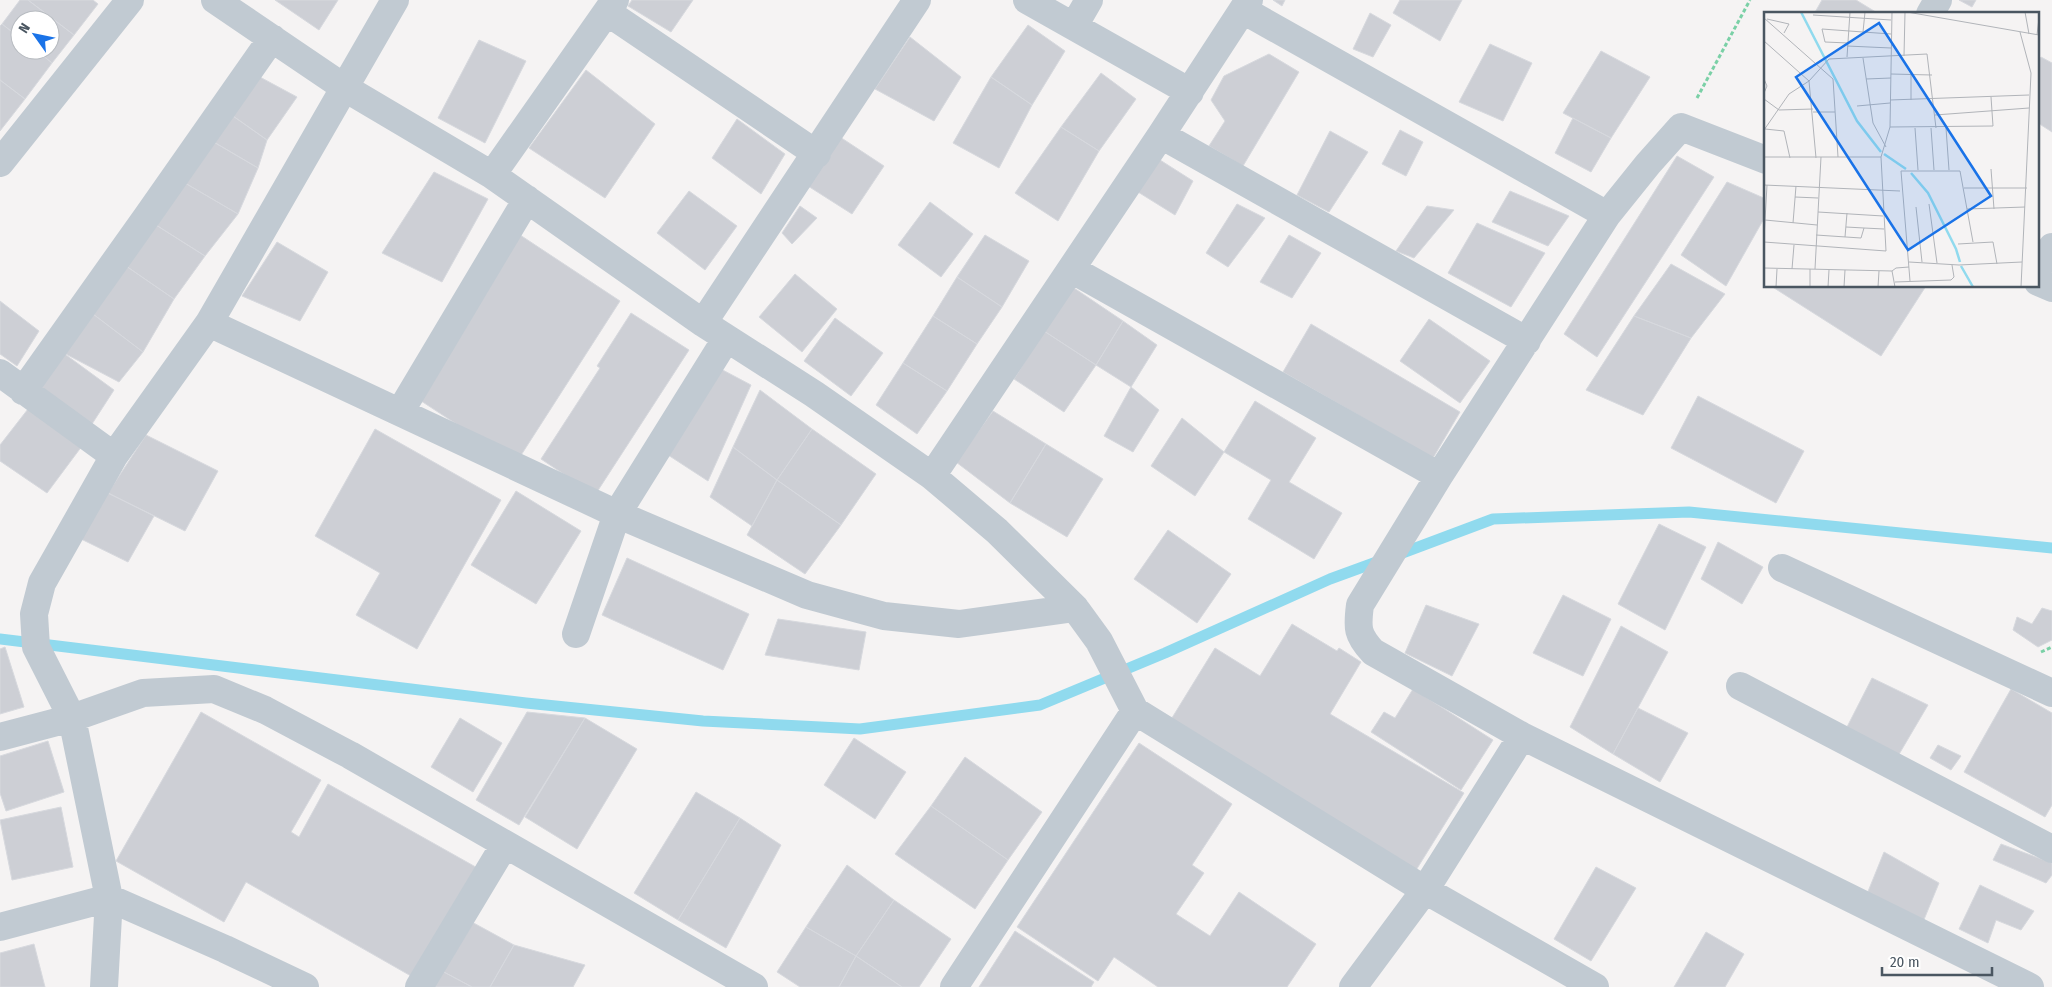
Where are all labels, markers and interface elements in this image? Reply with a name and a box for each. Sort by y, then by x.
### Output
north arrow [10,10,60,60]
inset map [1764,12,2040,288]
text: N [15,20,34,36]
scale bar [1882,944,1992,976]
text: 20 m [1890,953,1920,971]

